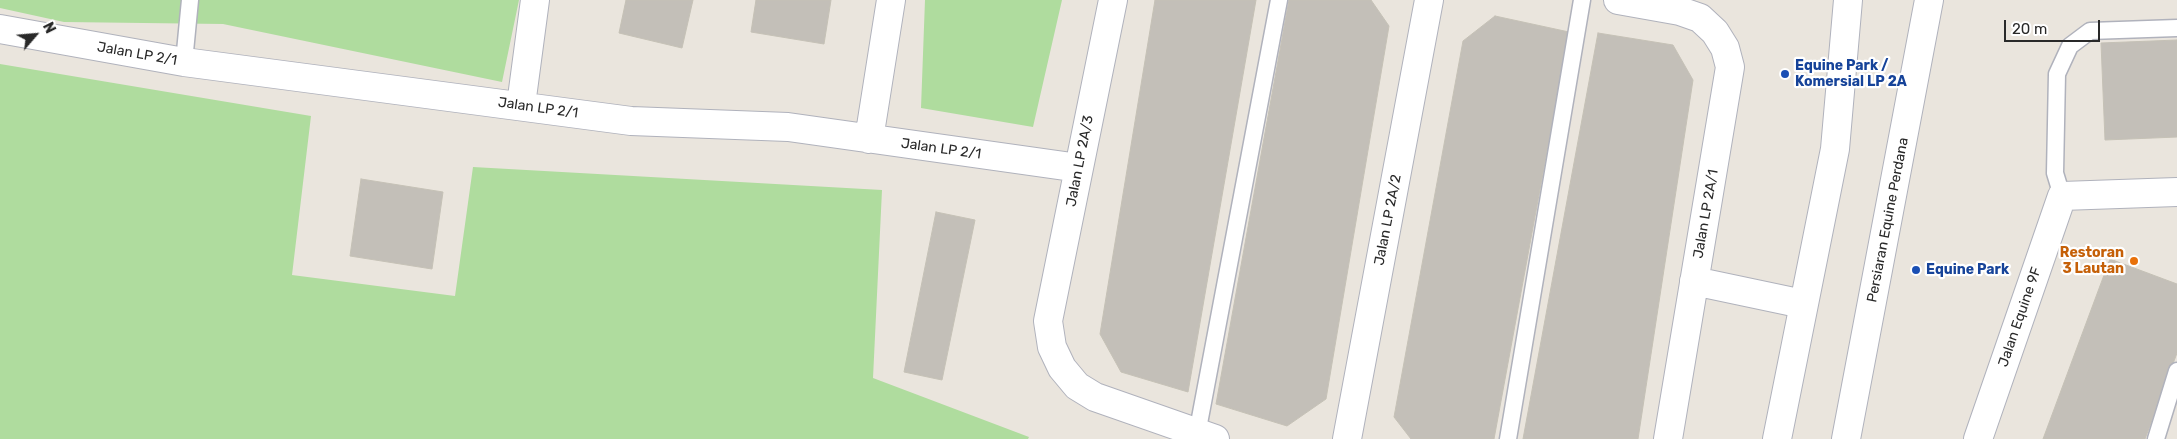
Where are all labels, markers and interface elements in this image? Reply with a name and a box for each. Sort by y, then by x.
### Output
north arrow [10,10,60,60]
scale bar [2007,10,2103,42]
text: N [39,20,59,36]
text: 20 m [2012,20,2047,38]
street label: Jalan LP 2/1 [96,39,178,69]
place label: Equine Park / Komersial LP 2A [1795,58,1907,90]
marker: Equine Park / Komersial LP 2A [1779,68,1791,80]
street label: Jalan LP 2/1 [497,94,579,122]
street label: Jalan LP 2A/3 [1063,114,1097,208]
street label: Jalan LP 2/1 [900,135,982,163]
street label: Persiaran Equine Perdana [1864,136,1912,304]
street label: Jalan LP 2A/1 [1690,168,1722,260]
street label: Jalan LP 2A/2 [1371,173,1405,267]
place label: Restoran 3 Lautan [2060,245,2124,278]
marker: Restoran 3 Lautan [2128,255,2140,267]
place label: Equine Park [1926,262,2009,278]
marker: Equine Park [1910,264,1922,276]
street label: Jalan Equine 9F [1995,265,2045,369]

